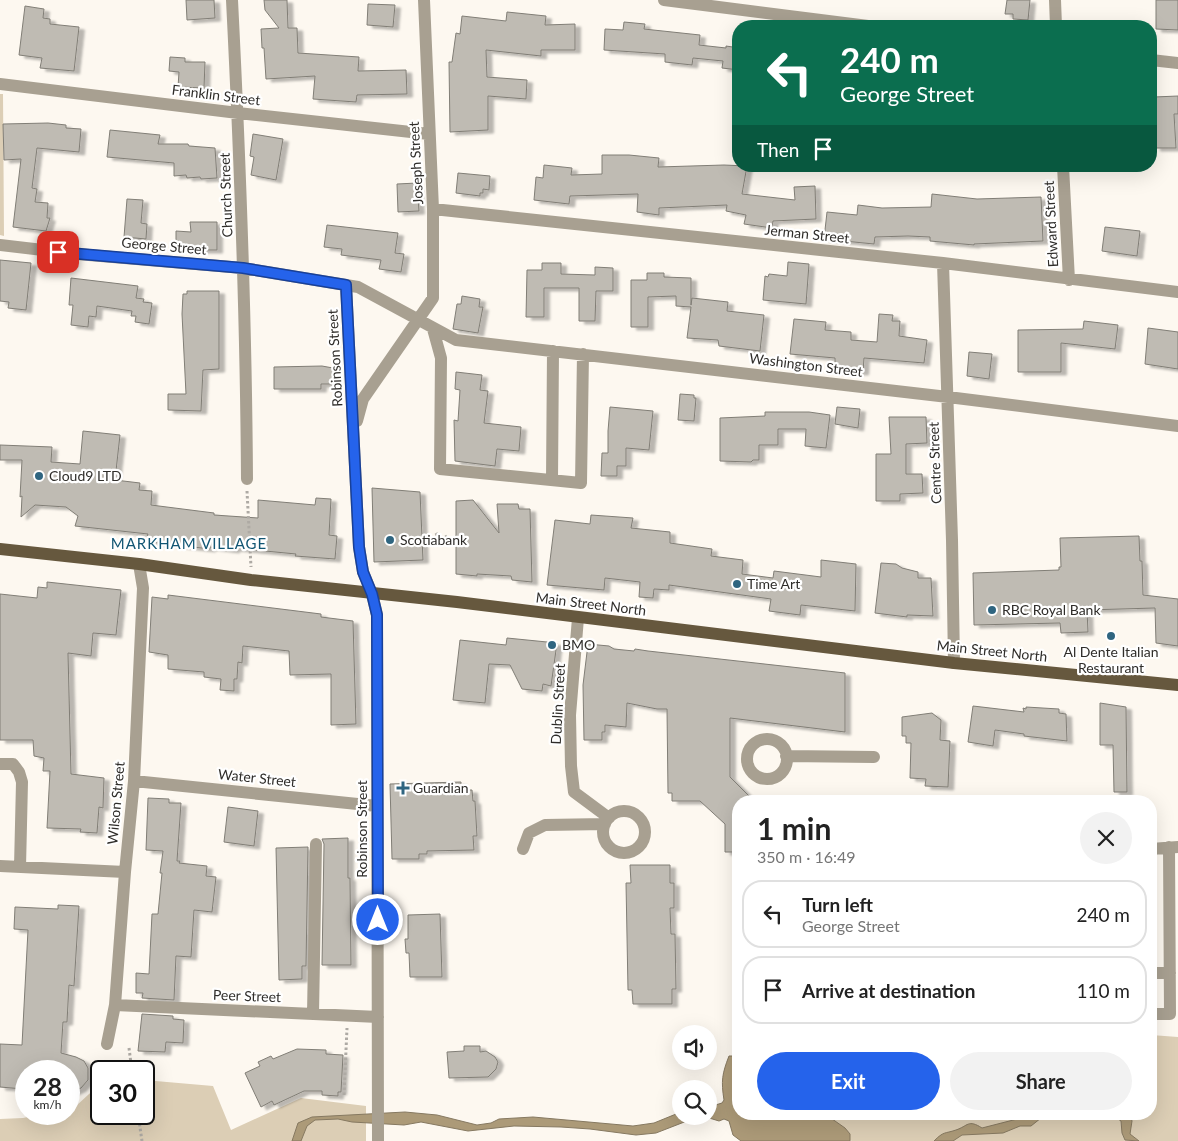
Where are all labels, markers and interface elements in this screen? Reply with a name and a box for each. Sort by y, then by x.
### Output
text: 240 m [840,38,939,80]
icon: left [757,40,822,105]
text: George Street [840,80,974,107]
street label: Franklin Street [171,81,261,108]
street label: Joseph Street [405,121,426,205]
icon: arrive [809,135,837,163]
text: Then [757,138,799,161]
street label: Church Street [216,152,235,238]
street label: Edward Street [1040,180,1061,268]
street label: Jerman Street [764,221,850,246]
pin [37,231,79,273]
street label: George Street [121,233,207,258]
icon: arrive [44,238,72,266]
street label: Robinson Street [323,309,346,407]
street label: Washington Street [748,349,864,380]
street label: Centre Street [925,422,944,504]
place label: Cloud9 LTD [49,467,122,484]
marker: Cloud9 LTD [33,470,45,482]
place label: Scotiabank [400,531,468,548]
district label: MARKHAM VILLAGE [111,534,267,552]
marker: Scotiabank [384,534,396,546]
place label: Time Art [747,575,800,592]
marker: Time Art [731,578,743,590]
street label: Main Street North [535,588,647,619]
place label: RBC Royal Bank [1002,601,1101,618]
marker: RBC Royal Bank [986,604,998,616]
marker: Al Dente Italian Restaurant [1105,630,1117,642]
place label: BMO [562,636,595,653]
street label: Main Street North [936,636,1048,665]
marker: BMO [546,639,558,651]
place label: Al Dente Italian Restaurant [1063,643,1159,676]
street label: Dublin Street [547,663,568,745]
street label: Wilson Street [103,761,128,845]
street label: Water Street [217,765,297,790]
place label: Guardian [413,779,469,796]
street label: Robinson Street [353,780,370,878]
marker: Guardian [397,782,409,794]
text: 1 min [757,810,831,846]
button: close [1080,812,1132,864]
text: 350 m · 16:49 [757,847,856,866]
position arrow [351,893,403,945]
text: Turn left [802,893,873,916]
icon: left [759,900,787,928]
text: 240 m [1076,903,1130,926]
text: George Street [802,916,900,935]
icon: arrive [759,976,787,1004]
text: Arrive at destination [802,979,975,1002]
text: 110 m [1076,979,1130,1002]
street label: Peer Street [213,986,281,1005]
map controls [672,1025,717,1125]
button: sound [672,1025,717,1070]
button: Exit [757,1052,940,1110]
button: Share [950,1052,1132,1110]
speed limit sign: 30 [90,1060,155,1125]
text: 28 [33,1071,62,1101]
button: search [672,1080,717,1125]
text: km/h [33,1097,62,1112]

